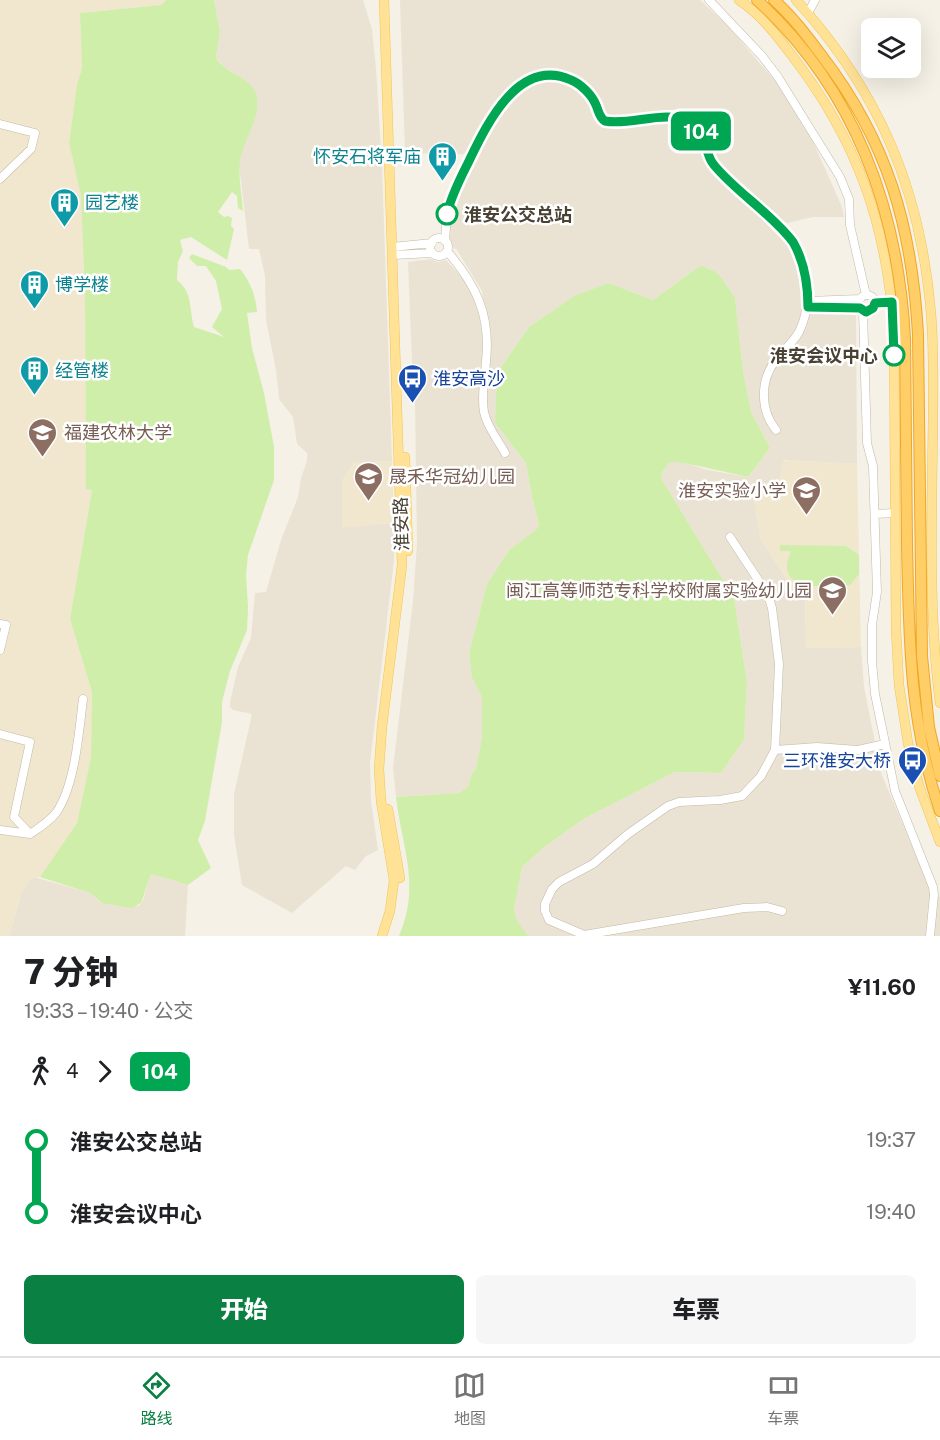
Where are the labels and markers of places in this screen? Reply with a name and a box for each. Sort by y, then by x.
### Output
building icon: 怀安石将军庙 [426,140,458,182]
place label: 怀安石将军庙 [313,146,421,167]
building icon: 园艺楼 [48,186,80,228]
place label: 园艺楼 [85,192,139,213]
marker: 淮安公交总站 [436,203,458,225]
place label: 淮安公交总站 [464,204,572,225]
building icon: 博学楼 [18,268,50,310]
place label: 博学楼 [55,274,109,295]
marker: 淮安会议中心 [883,344,905,366]
place label: 淮安会议中心 [770,345,878,366]
building icon: 经管楼 [18,354,50,396]
place label: 经管楼 [55,360,109,381]
bus stop icon: 淮安高沙 [396,362,428,404]
place label: 淮安高沙 [433,368,505,389]
school or university icon: 福建农林大学 [27,416,59,458]
place label: 福建农林大学 [64,422,172,443]
school or university icon: 晟禾华冠幼儿园 [352,460,384,502]
place label: 晟禾华冠幼儿园 [389,466,515,487]
school or university icon: 淮安实验小学 [791,474,823,516]
place label: 淮安实验小学 [678,480,786,501]
school or university icon: 闽江高等师范专科学校附属实验幼儿园 [817,574,849,616]
place label: 闽江高等师范专科学校附属实验幼儿园 [506,580,812,601]
bus stop icon: 三环淮安大桥 [896,744,928,786]
place label: 三环淮安大桥 [783,750,891,771]

